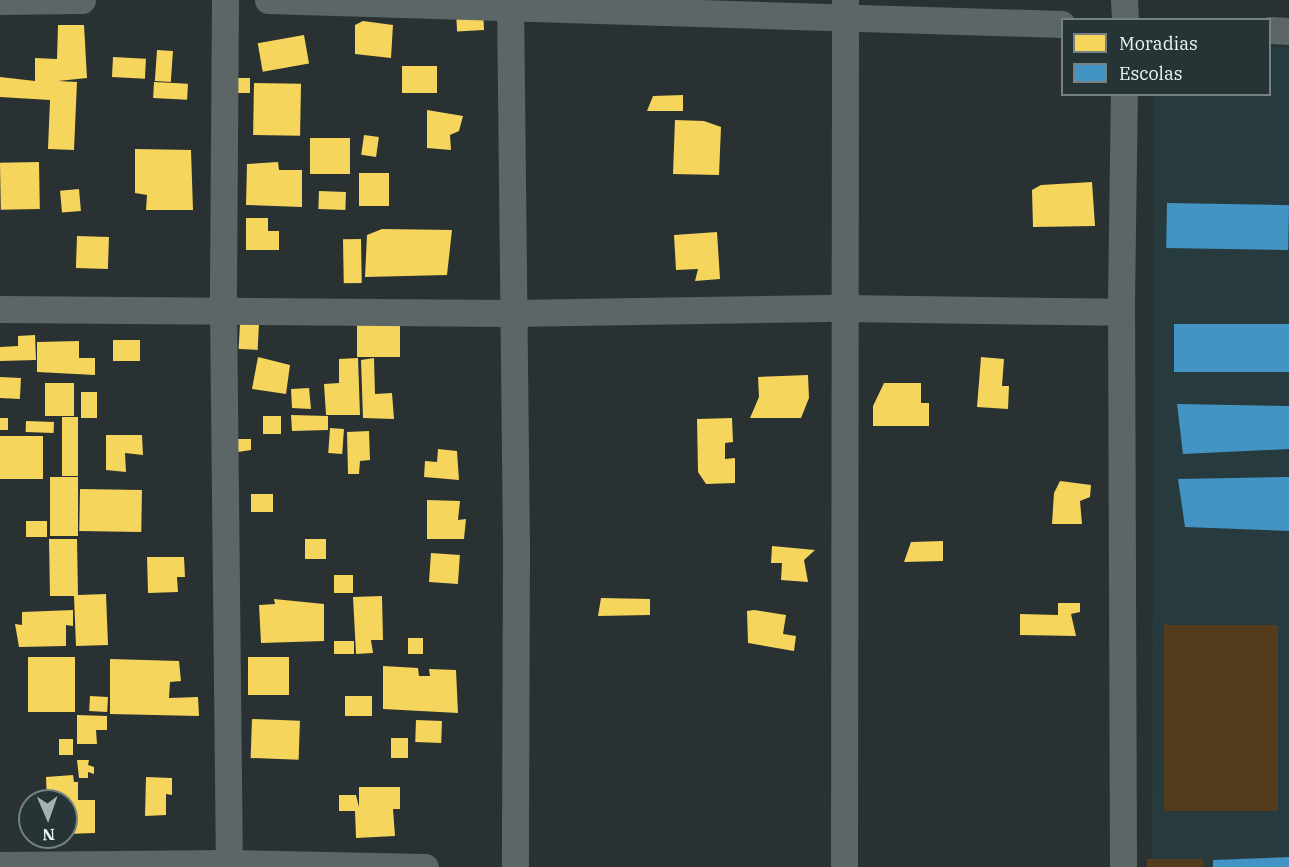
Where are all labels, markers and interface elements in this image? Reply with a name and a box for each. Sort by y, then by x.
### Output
legend [1061,18,1271,96]
text: Moradias [1119,32,1198,55]
text: Escolas [1119,62,1183,85]
north arrow [18,789,78,849]
text: N [42,825,55,845]

